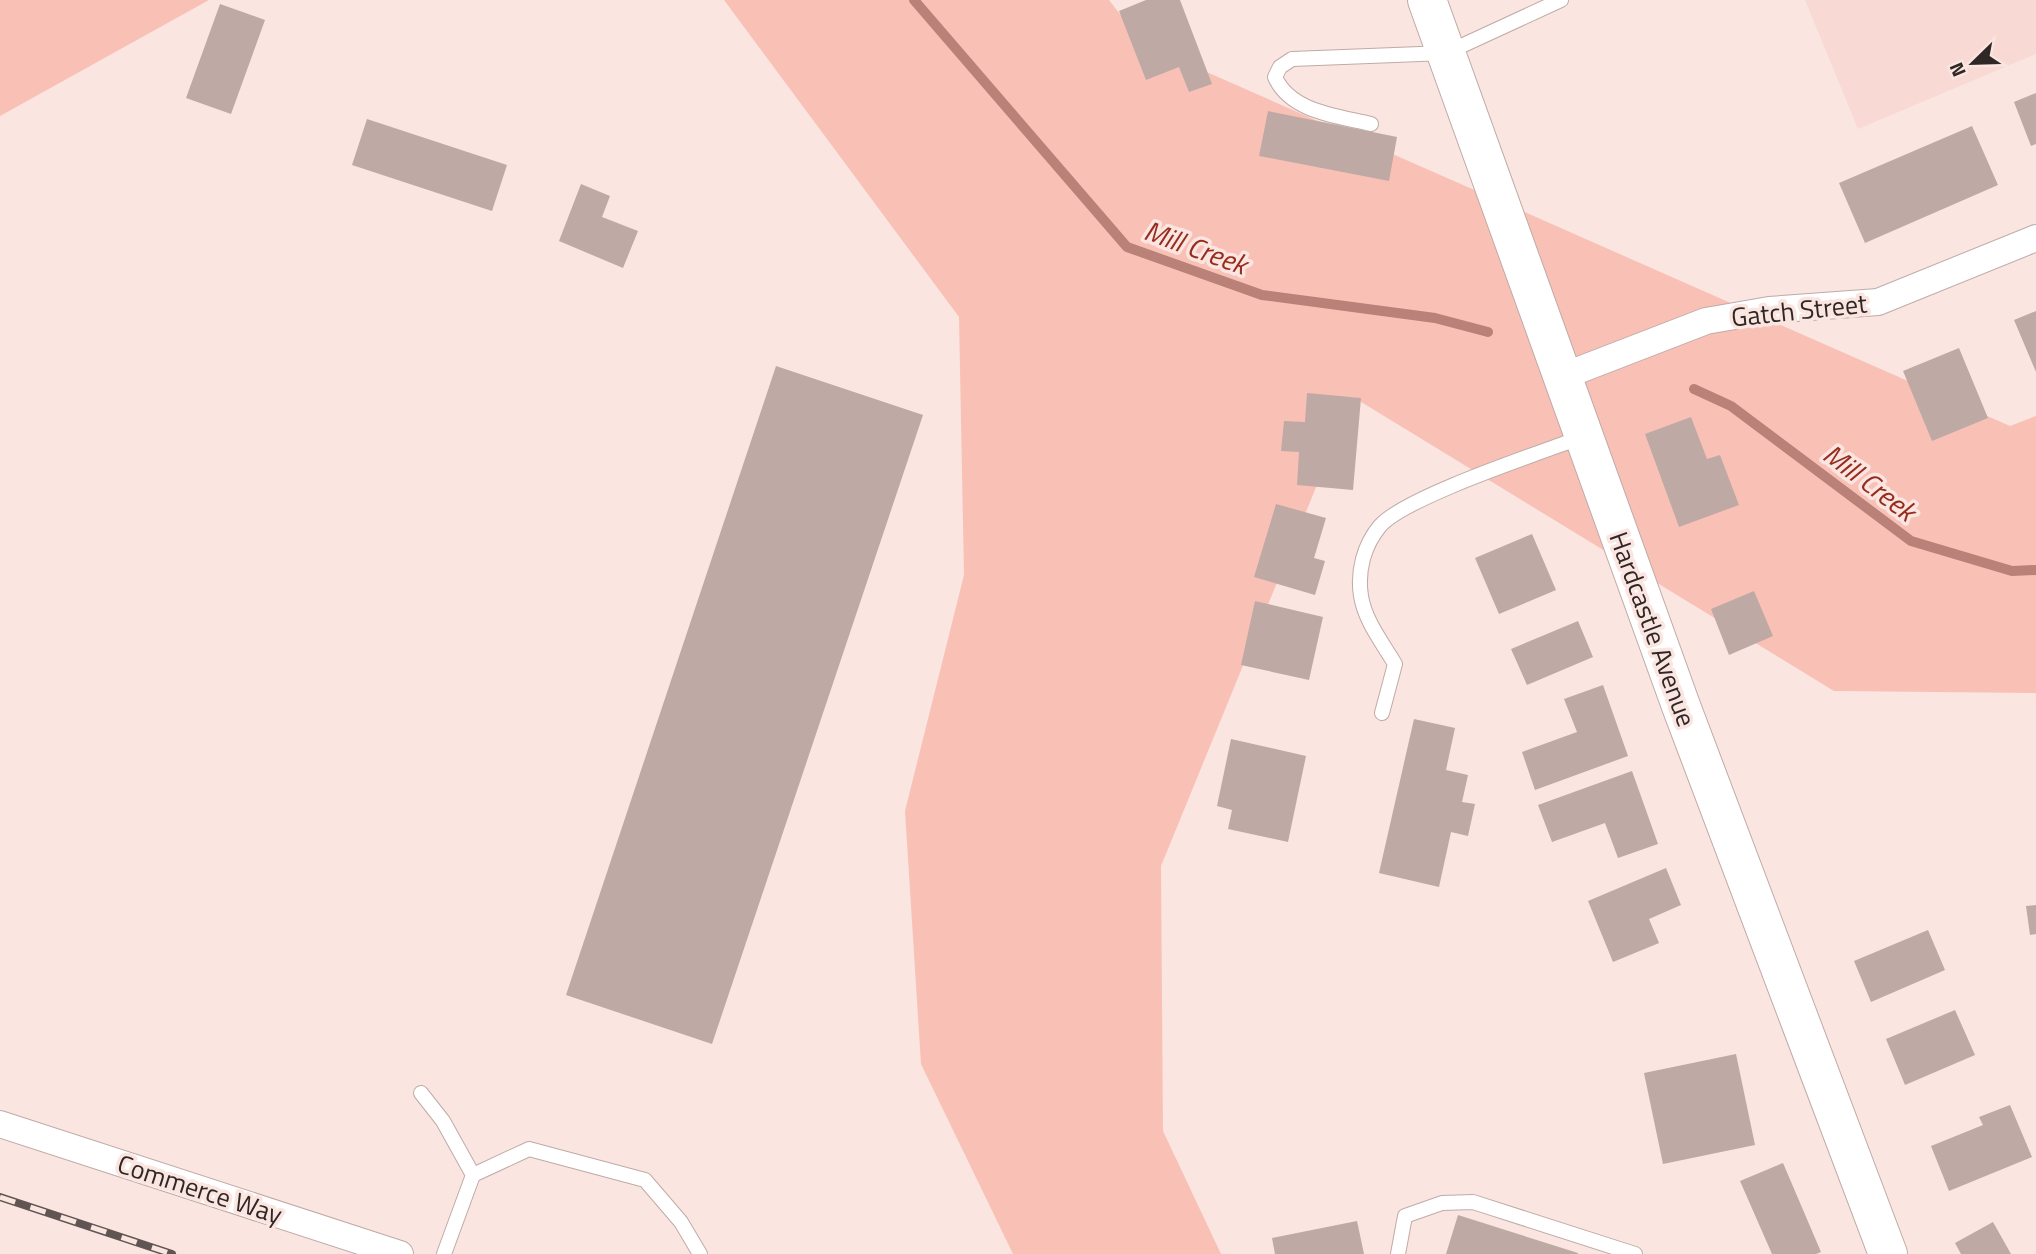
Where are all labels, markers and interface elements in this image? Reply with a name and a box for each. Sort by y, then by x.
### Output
north arrow [1938,28,2008,98]
text: N [1941,58,1973,82]
water label: Mill Creek [1138,209,1257,287]
street label: Gatch Street [1729,283,1869,337]
water label: Mill Creek [1814,433,1928,533]
street label: Hardcastle Avenue [1600,526,1706,732]
street label: Commerce Way [113,1144,287,1234]

